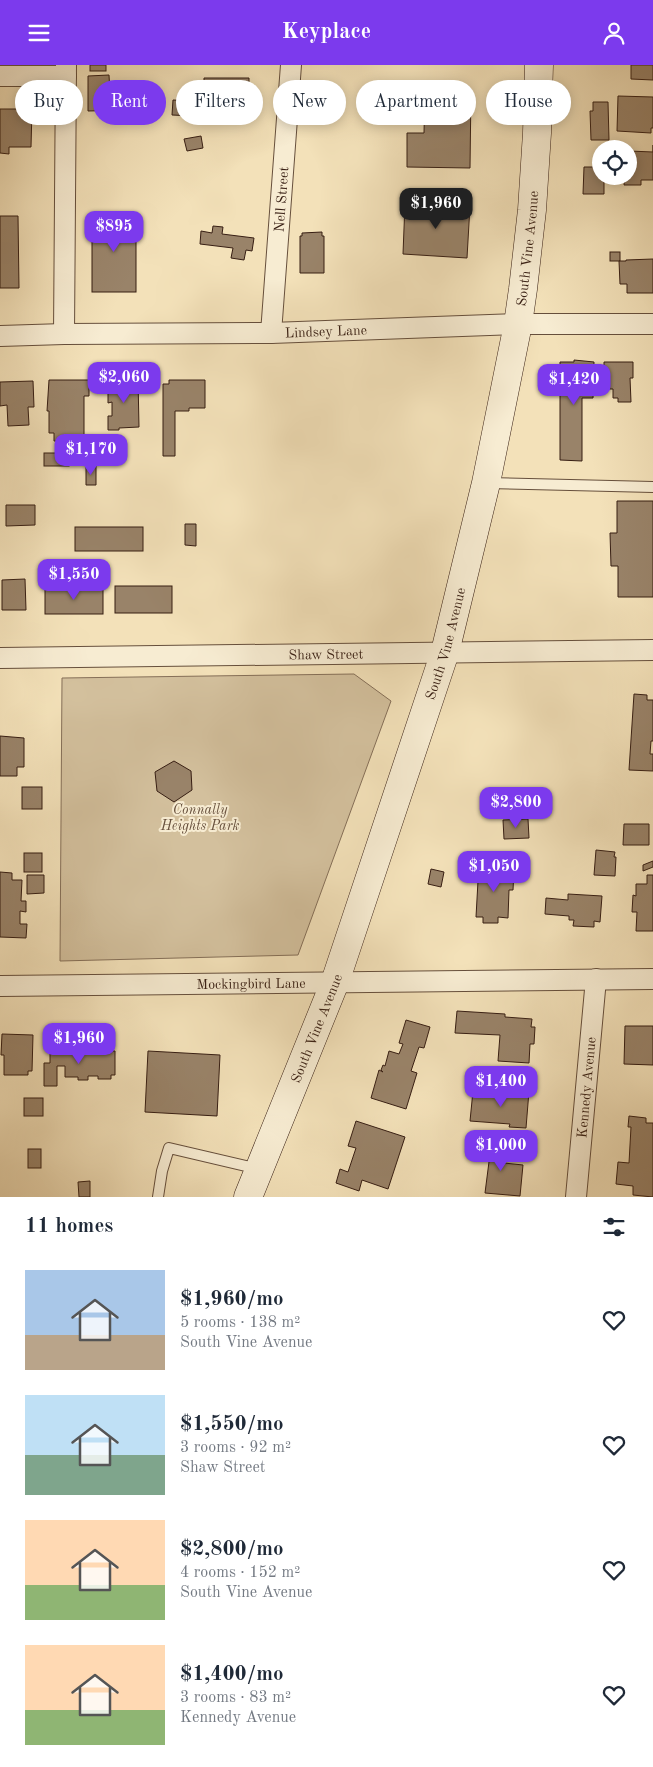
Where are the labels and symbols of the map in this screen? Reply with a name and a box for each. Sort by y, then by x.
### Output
street label: Nell Street [273,166,291,233]
pin: $1,960 [395,187,477,230]
street label: South Vine Avenue [515,190,541,307]
pin: $895 [84,211,144,253]
street label: Lindsey Lane [285,324,367,340]
pin: $2,060 [83,361,165,404]
pin: $1,420 [533,363,615,406]
pin: $1,170 [50,433,132,476]
pin: $1,550 [33,559,115,601]
street label: South Vine Avenue [424,586,468,702]
street label: Shaw Street [288,648,364,662]
pin: $2,800 [475,787,557,829]
park label: Connally Heights Park [160,803,239,834]
pin: $1,050 [453,851,535,893]
street label: South Vine Avenue [289,972,345,1085]
street label: Mockingbird Lane [196,977,306,992]
pin: $1,960 [38,1023,120,1065]
street label: Kennedy Avenue [575,1036,599,1139]
pin: $1,400 [460,1065,542,1108]
pin: $1,000 [460,1129,542,1172]

